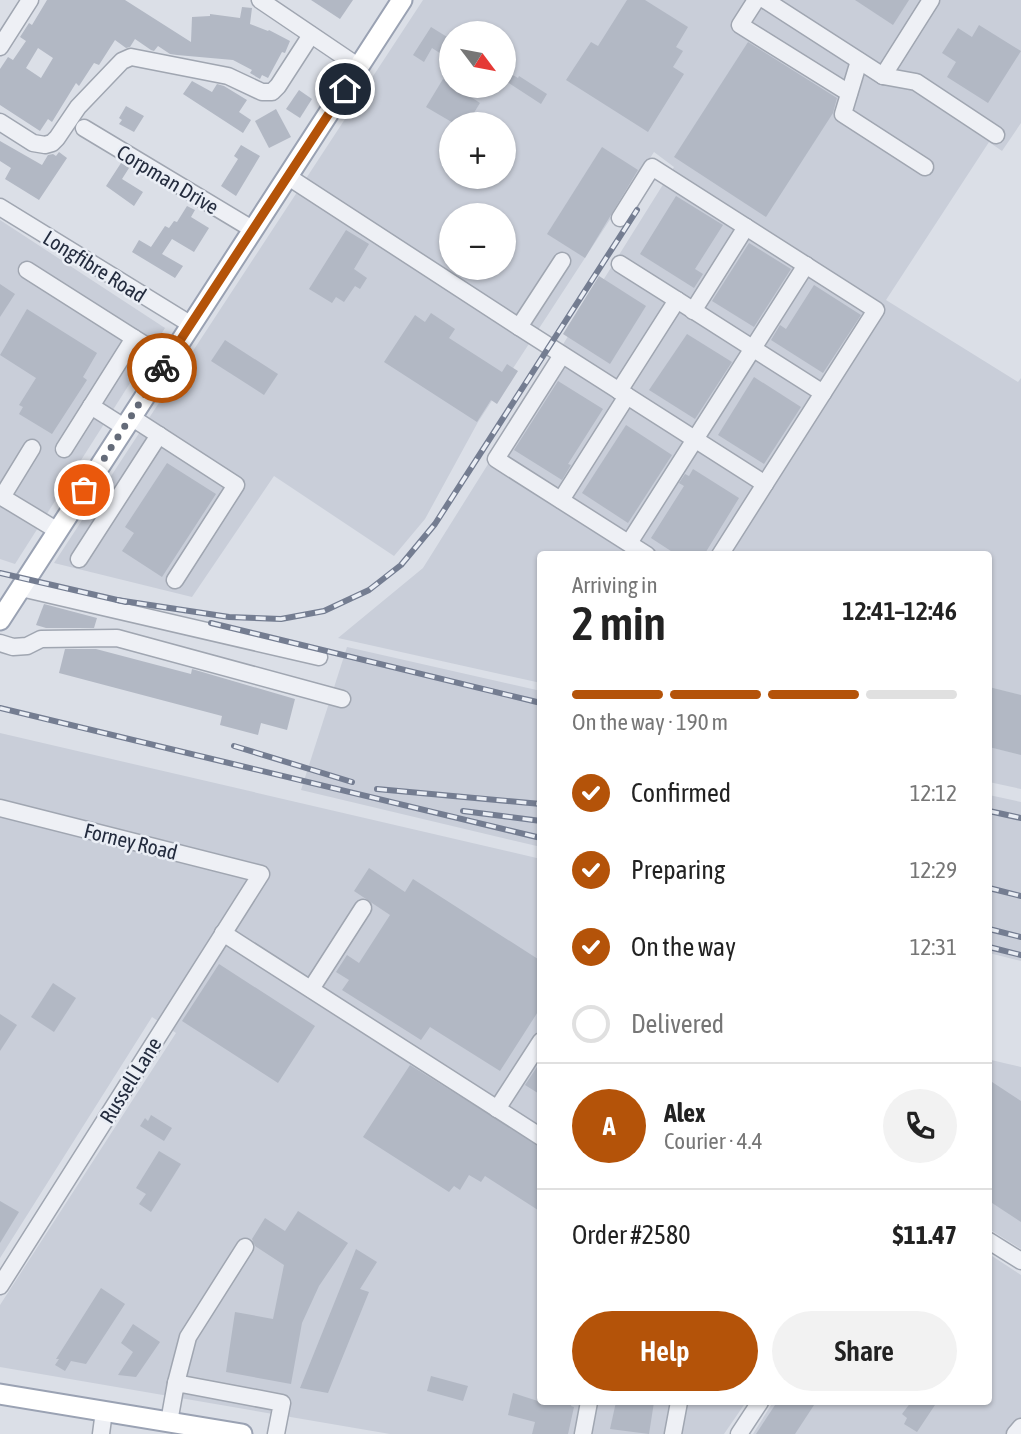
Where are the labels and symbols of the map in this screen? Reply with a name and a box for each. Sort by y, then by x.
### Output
north arrow [439,21,516,98]
pin [315,59,375,119]
street label: Corpman Drive [113,139,223,219]
street label: Longfibre Road [39,225,151,307]
courier [127,333,197,403]
pin [54,460,114,520]
street label: Forney Road [82,818,180,864]
street label: Russell Lane [94,1033,166,1127]

